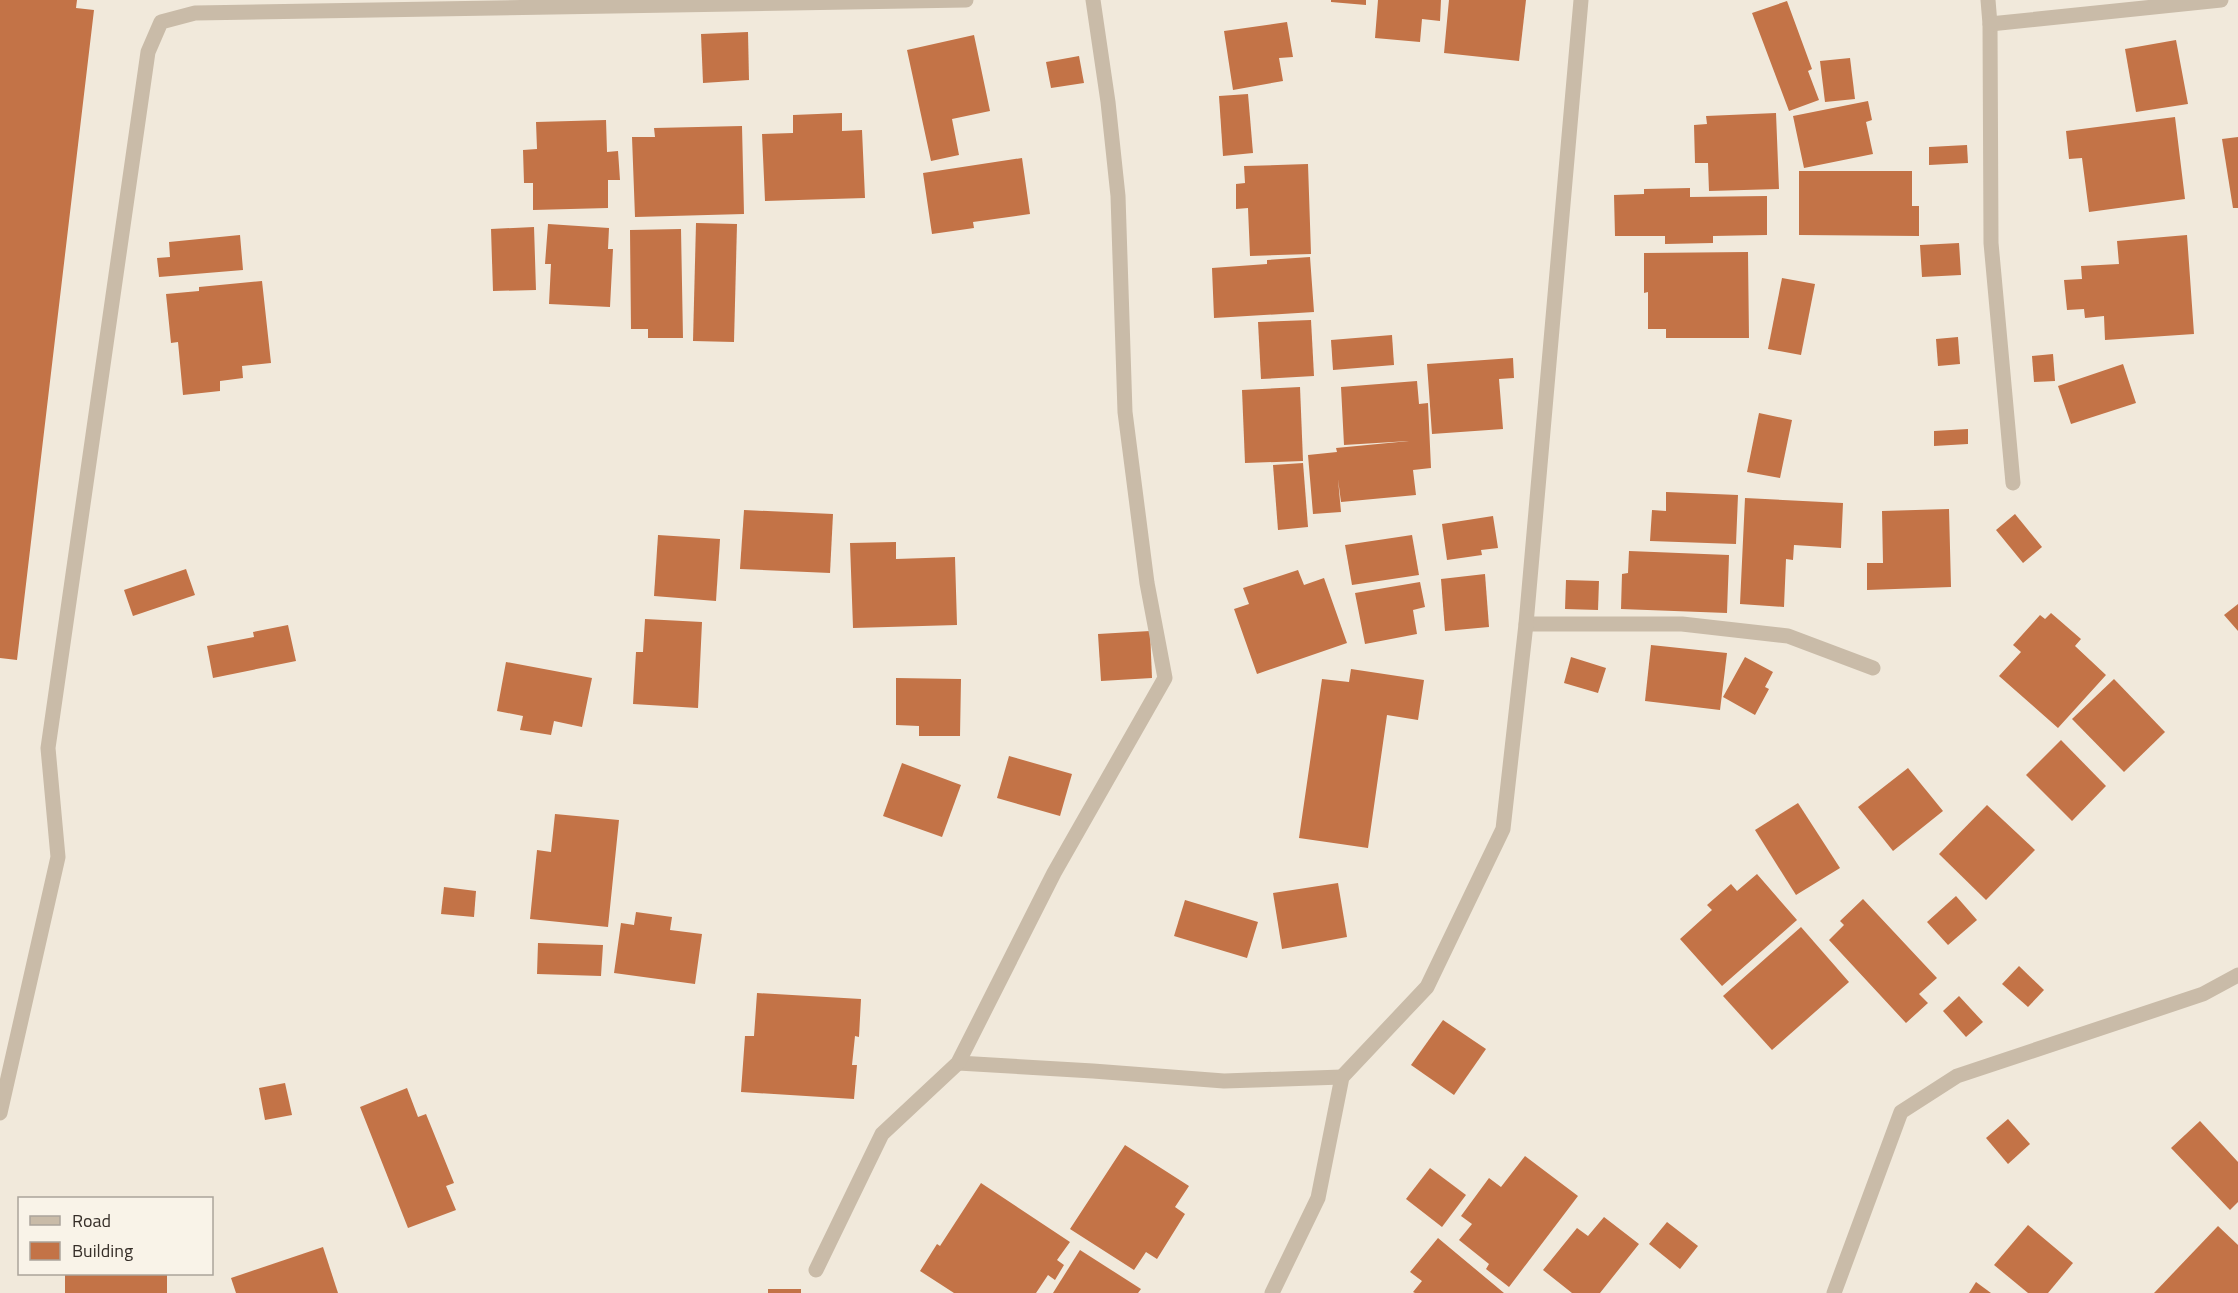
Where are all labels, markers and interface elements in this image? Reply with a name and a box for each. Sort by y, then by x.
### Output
legend [18,1197,213,1275]
text: Road [72,1207,111,1234]
text: Building [72,1237,133,1264]

